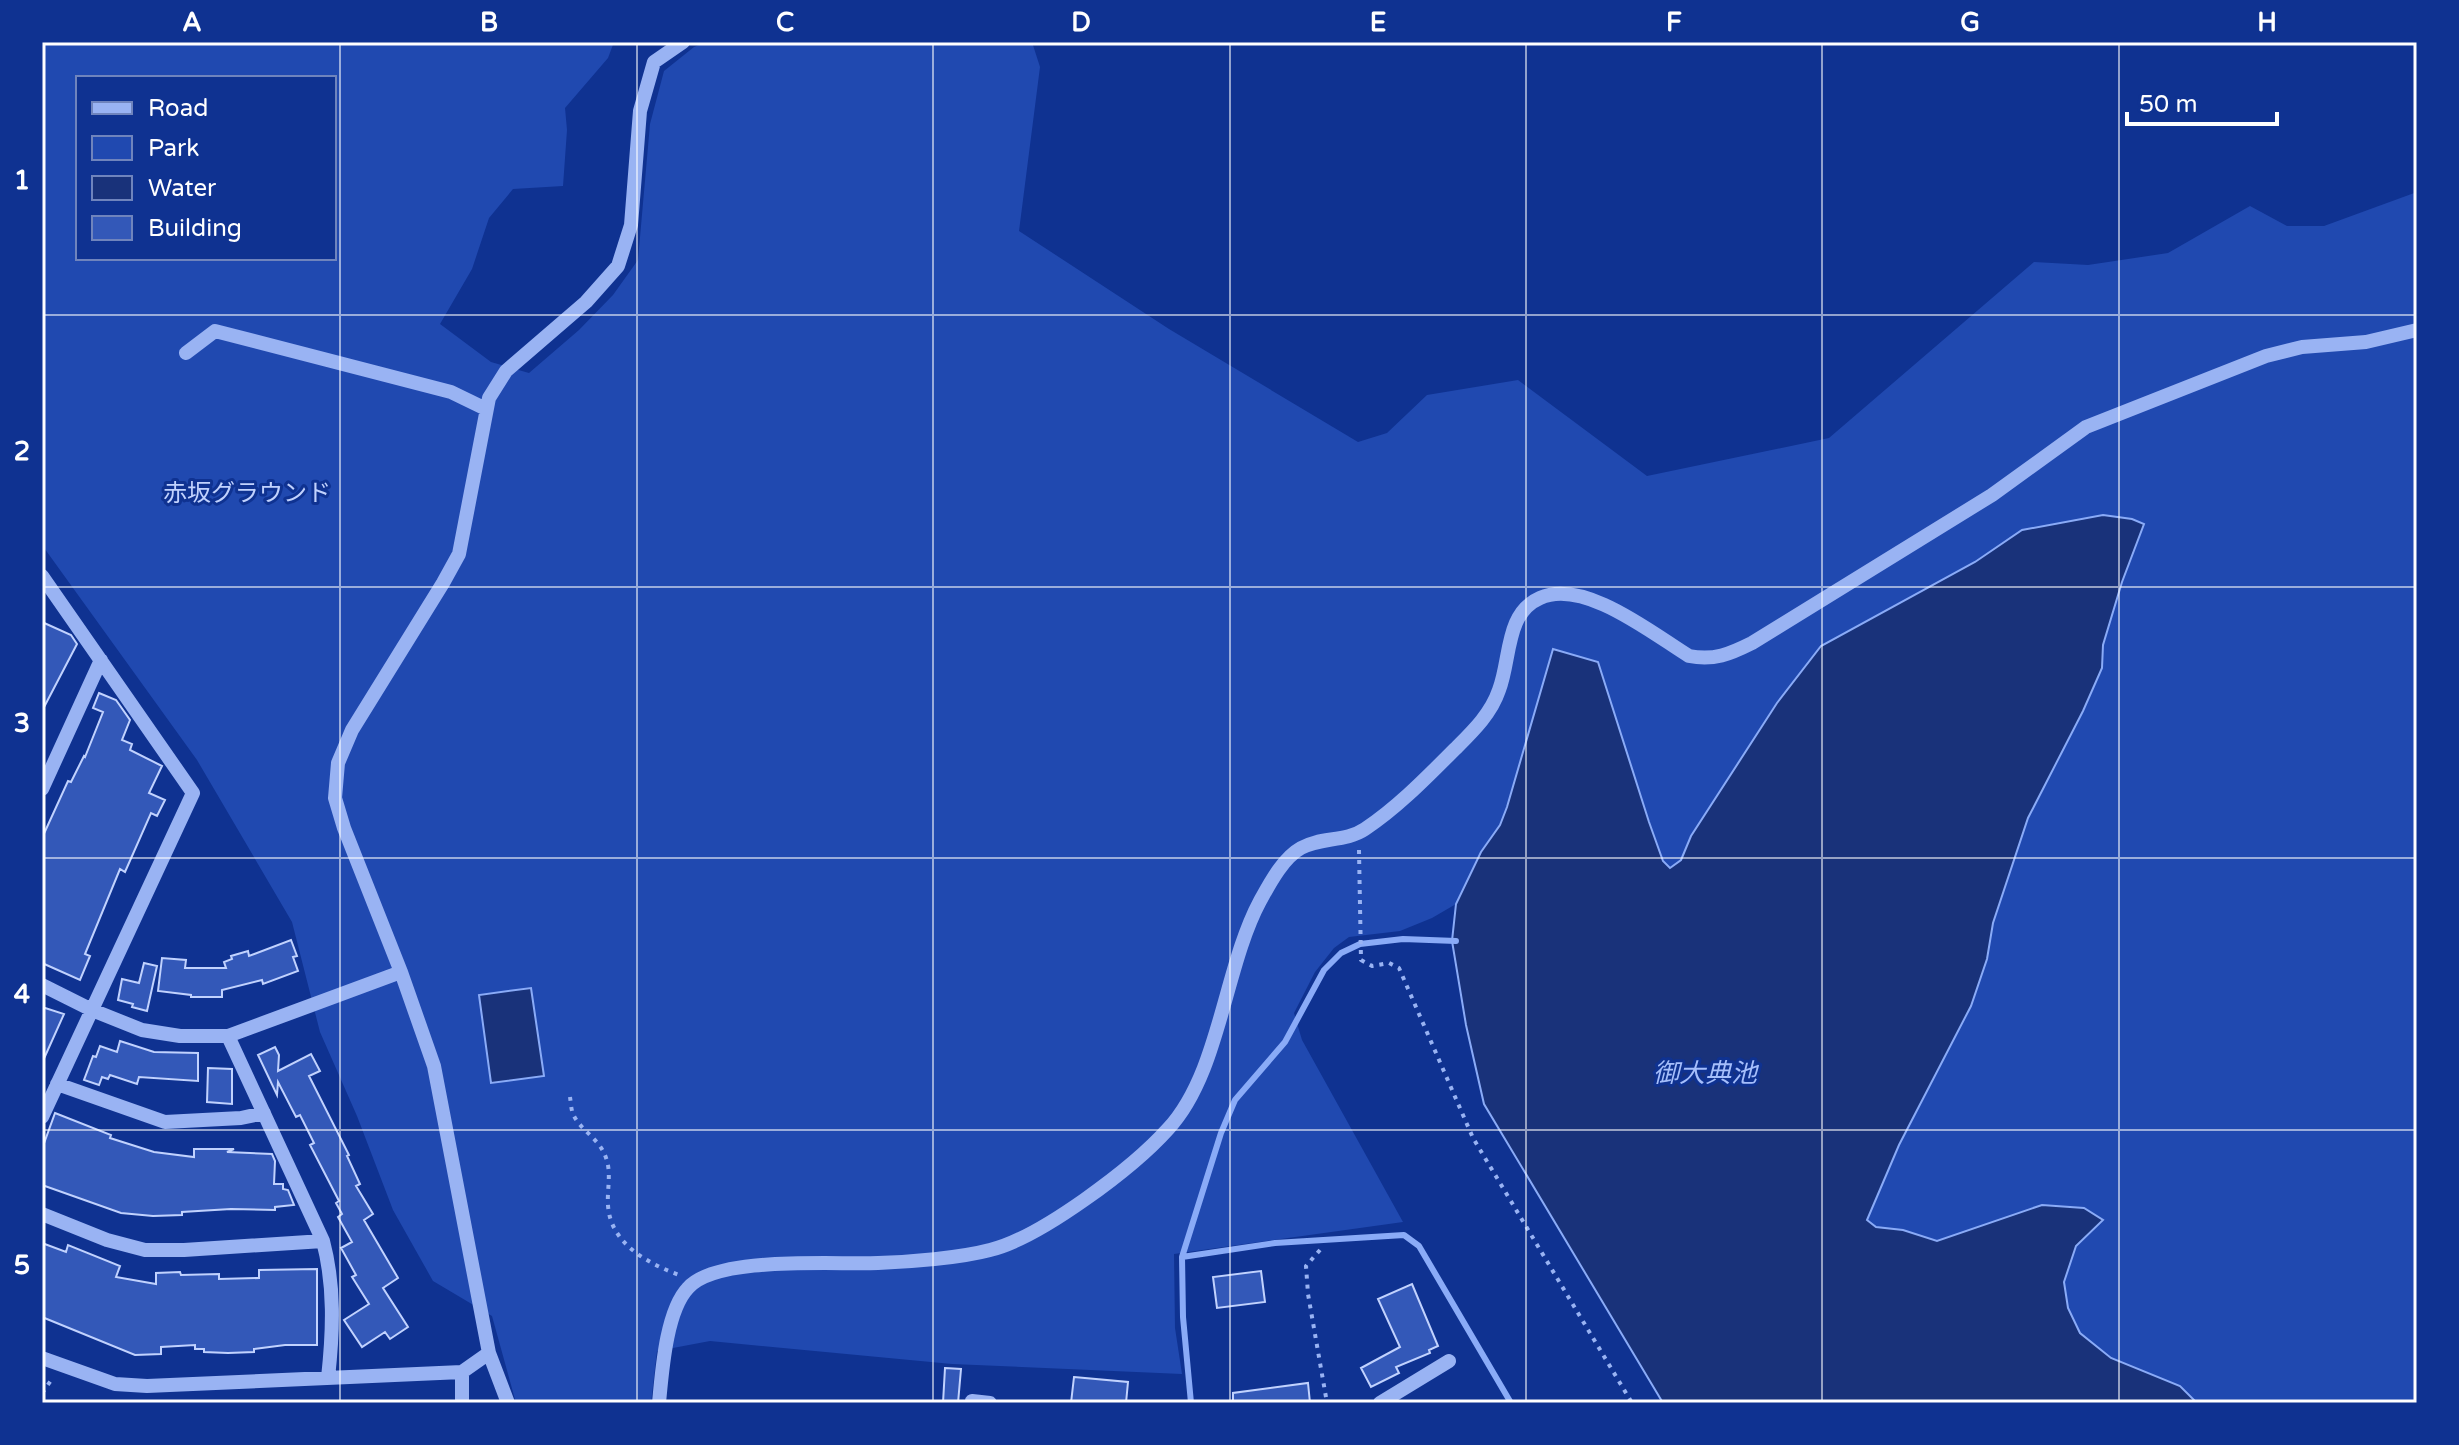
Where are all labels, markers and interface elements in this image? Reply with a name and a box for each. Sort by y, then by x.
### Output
text: A [182,7,202,38]
text: B [480,7,498,38]
text: C [776,7,794,38]
text: D [1071,7,1091,38]
text: E [1370,7,1386,38]
text: F [1666,7,1682,38]
text: G [1960,7,1980,38]
text: H [2257,7,2277,38]
legend [76,76,336,260]
scale bar [2127,76,2277,126]
text: 50 m [2139,90,2197,119]
text: Road [148,94,208,123]
text: Park [148,134,199,163]
text: 1 [14,165,30,196]
text: Water [148,174,217,203]
text: Building [148,214,242,243]
text: 2 [14,436,30,467]
park label: 赤坂グラウンド [163,479,331,508]
text: 3 [14,708,30,739]
text: 4 [14,979,30,1010]
water label: 御大典池 [1653,1058,1760,1089]
text: 5 [14,1250,30,1281]

